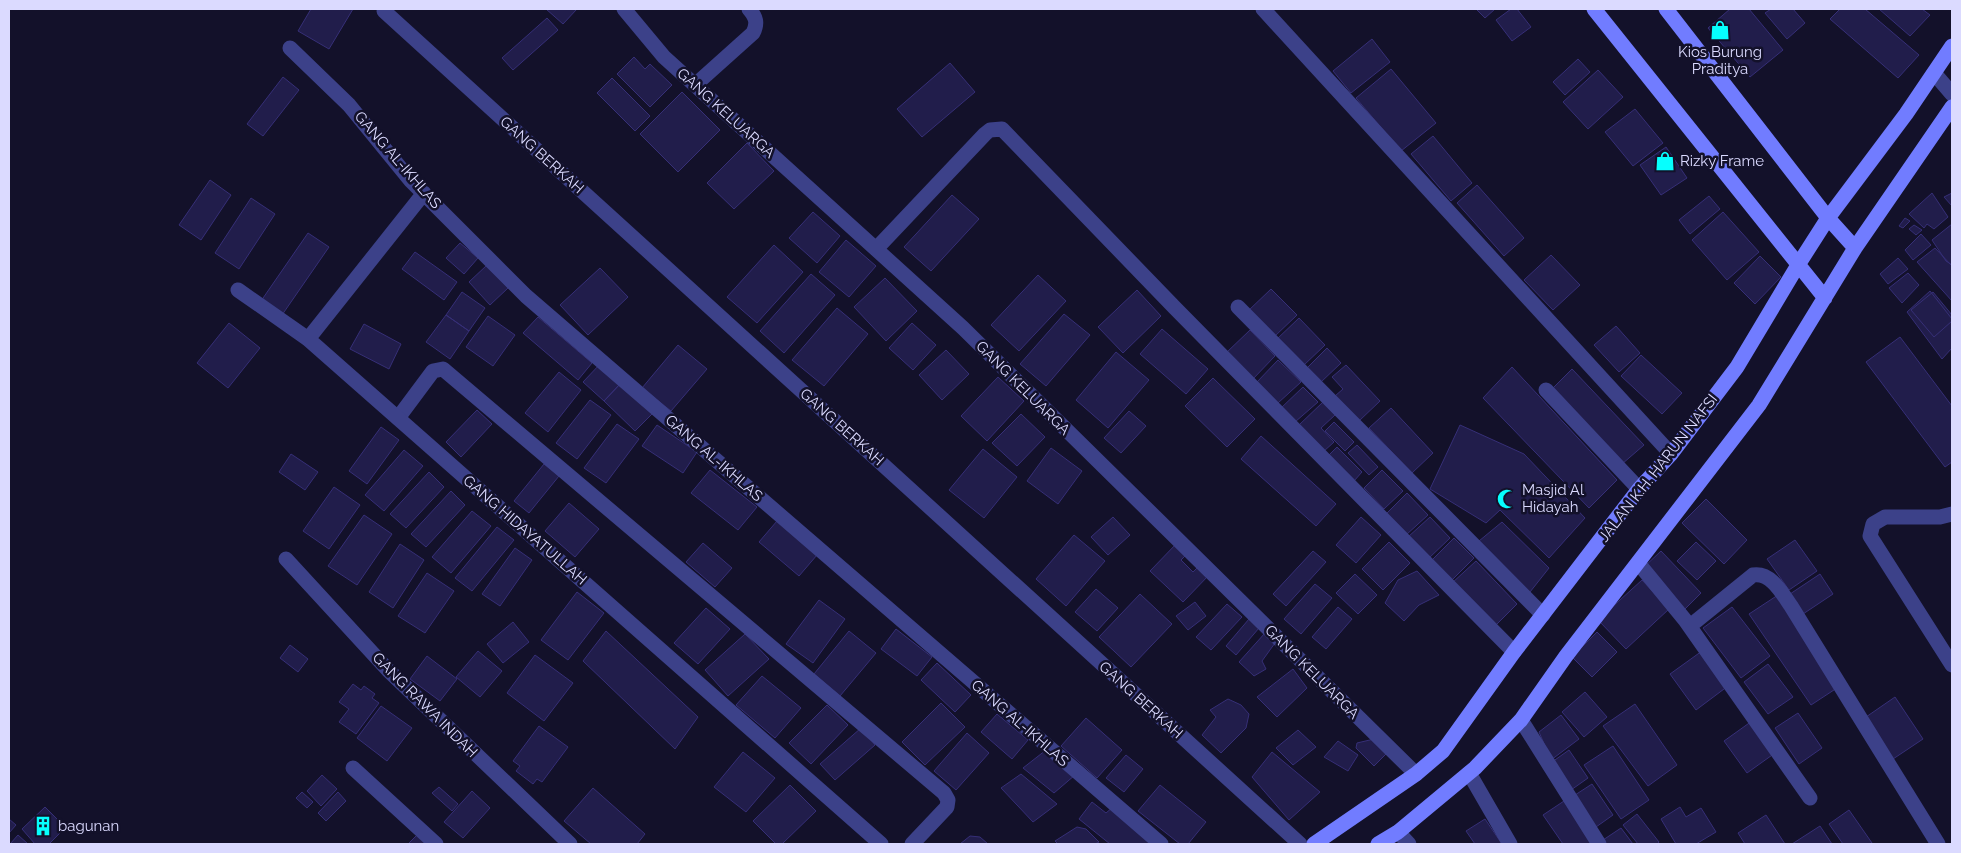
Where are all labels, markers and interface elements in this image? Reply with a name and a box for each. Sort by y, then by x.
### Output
shop icon: Kios Burung Praditya [1709,19,1731,41]
place label: Kios Burung Praditya [1678,43,1762,78]
street label: GANG KELUARGA [673,64,779,162]
street label: GANG AL-IKHLAS [351,108,445,212]
street label: GANG BERKAH [496,113,588,197]
shop icon: Rizky Frame [1654,150,1676,172]
place label: Rizky Frame [1680,152,1764,170]
street label: GANG KELUARGA [972,337,1074,439]
street label: GANG BERKAH [796,385,888,469]
street label: JALAN K.H. HARUN NAFSI [1595,391,1721,545]
street label: GANG AL-IKHLAS [662,411,766,505]
street label: GANG HIDAYATULLAH [459,471,591,589]
place label: Masjid Al Hidayah [1522,481,1585,516]
mosque icon: Masjid Al Hidayah [1496,488,1518,510]
street label: GANG KELUARGA [1261,621,1363,723]
street label: GANG RAWA INDAH [369,649,481,761]
street label: GANG BERKAH [1095,658,1187,742]
street label: GANG AL-IKHLAS [968,676,1072,770]
building icon: bagunan [32,815,54,837]
place label: bagunan [58,817,119,835]

